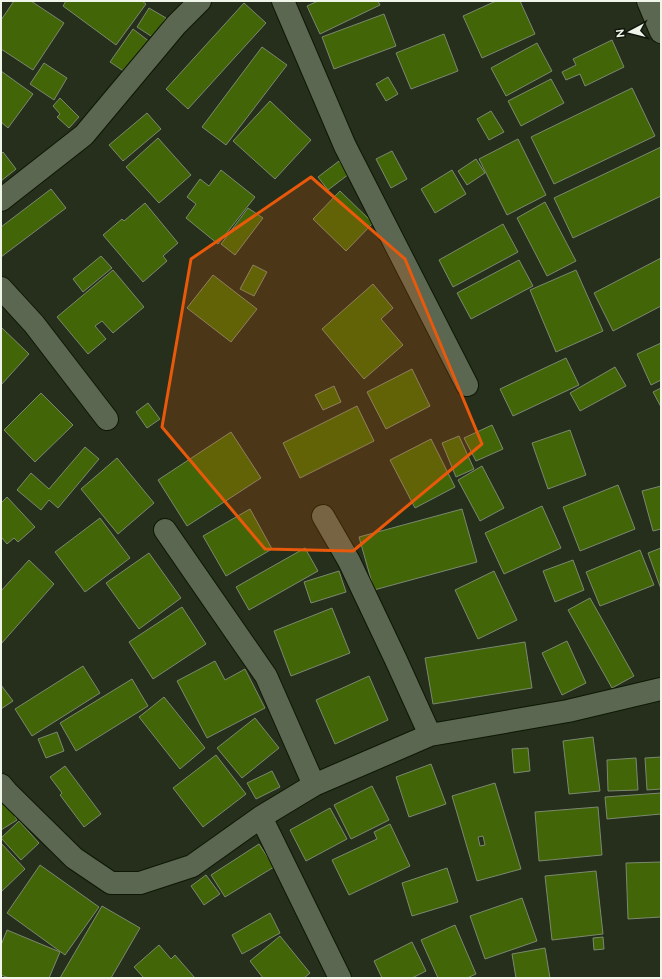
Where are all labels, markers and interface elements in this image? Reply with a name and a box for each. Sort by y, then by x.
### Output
north arrow [610,12,650,52]
text: N [614,28,628,38]

